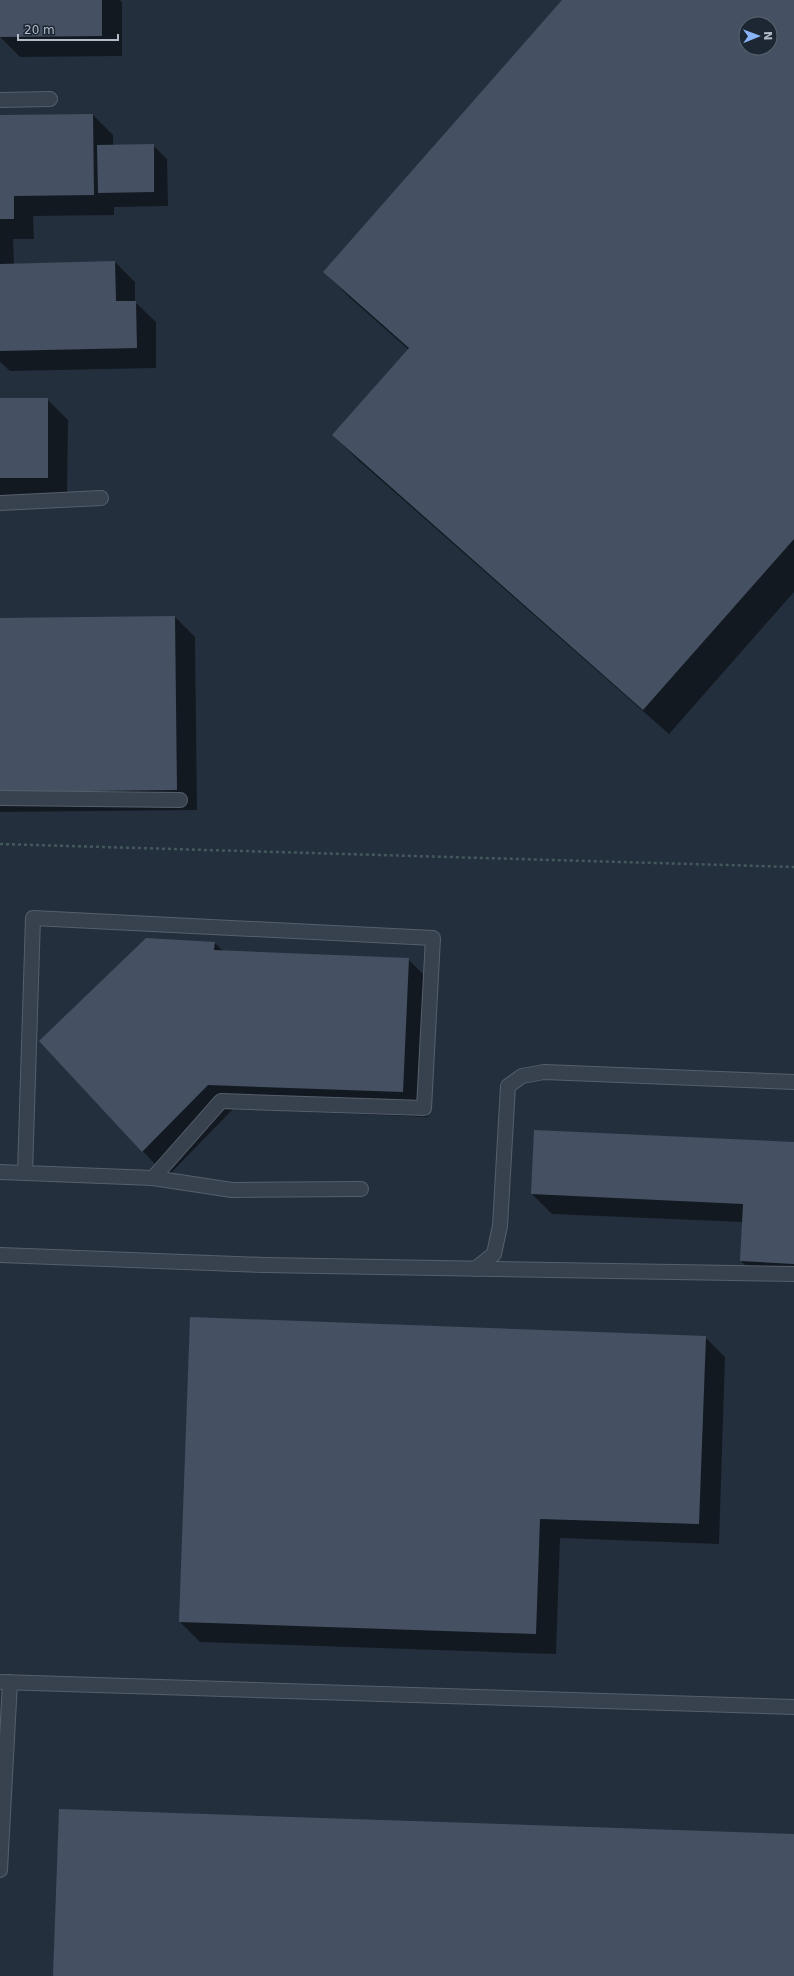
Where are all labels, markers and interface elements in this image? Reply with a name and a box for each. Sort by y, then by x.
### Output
scale bar [18,16,118,42]
north arrow [738,16,778,56]
text: 20 m [24,23,55,37]
text: N [761,31,774,41]

